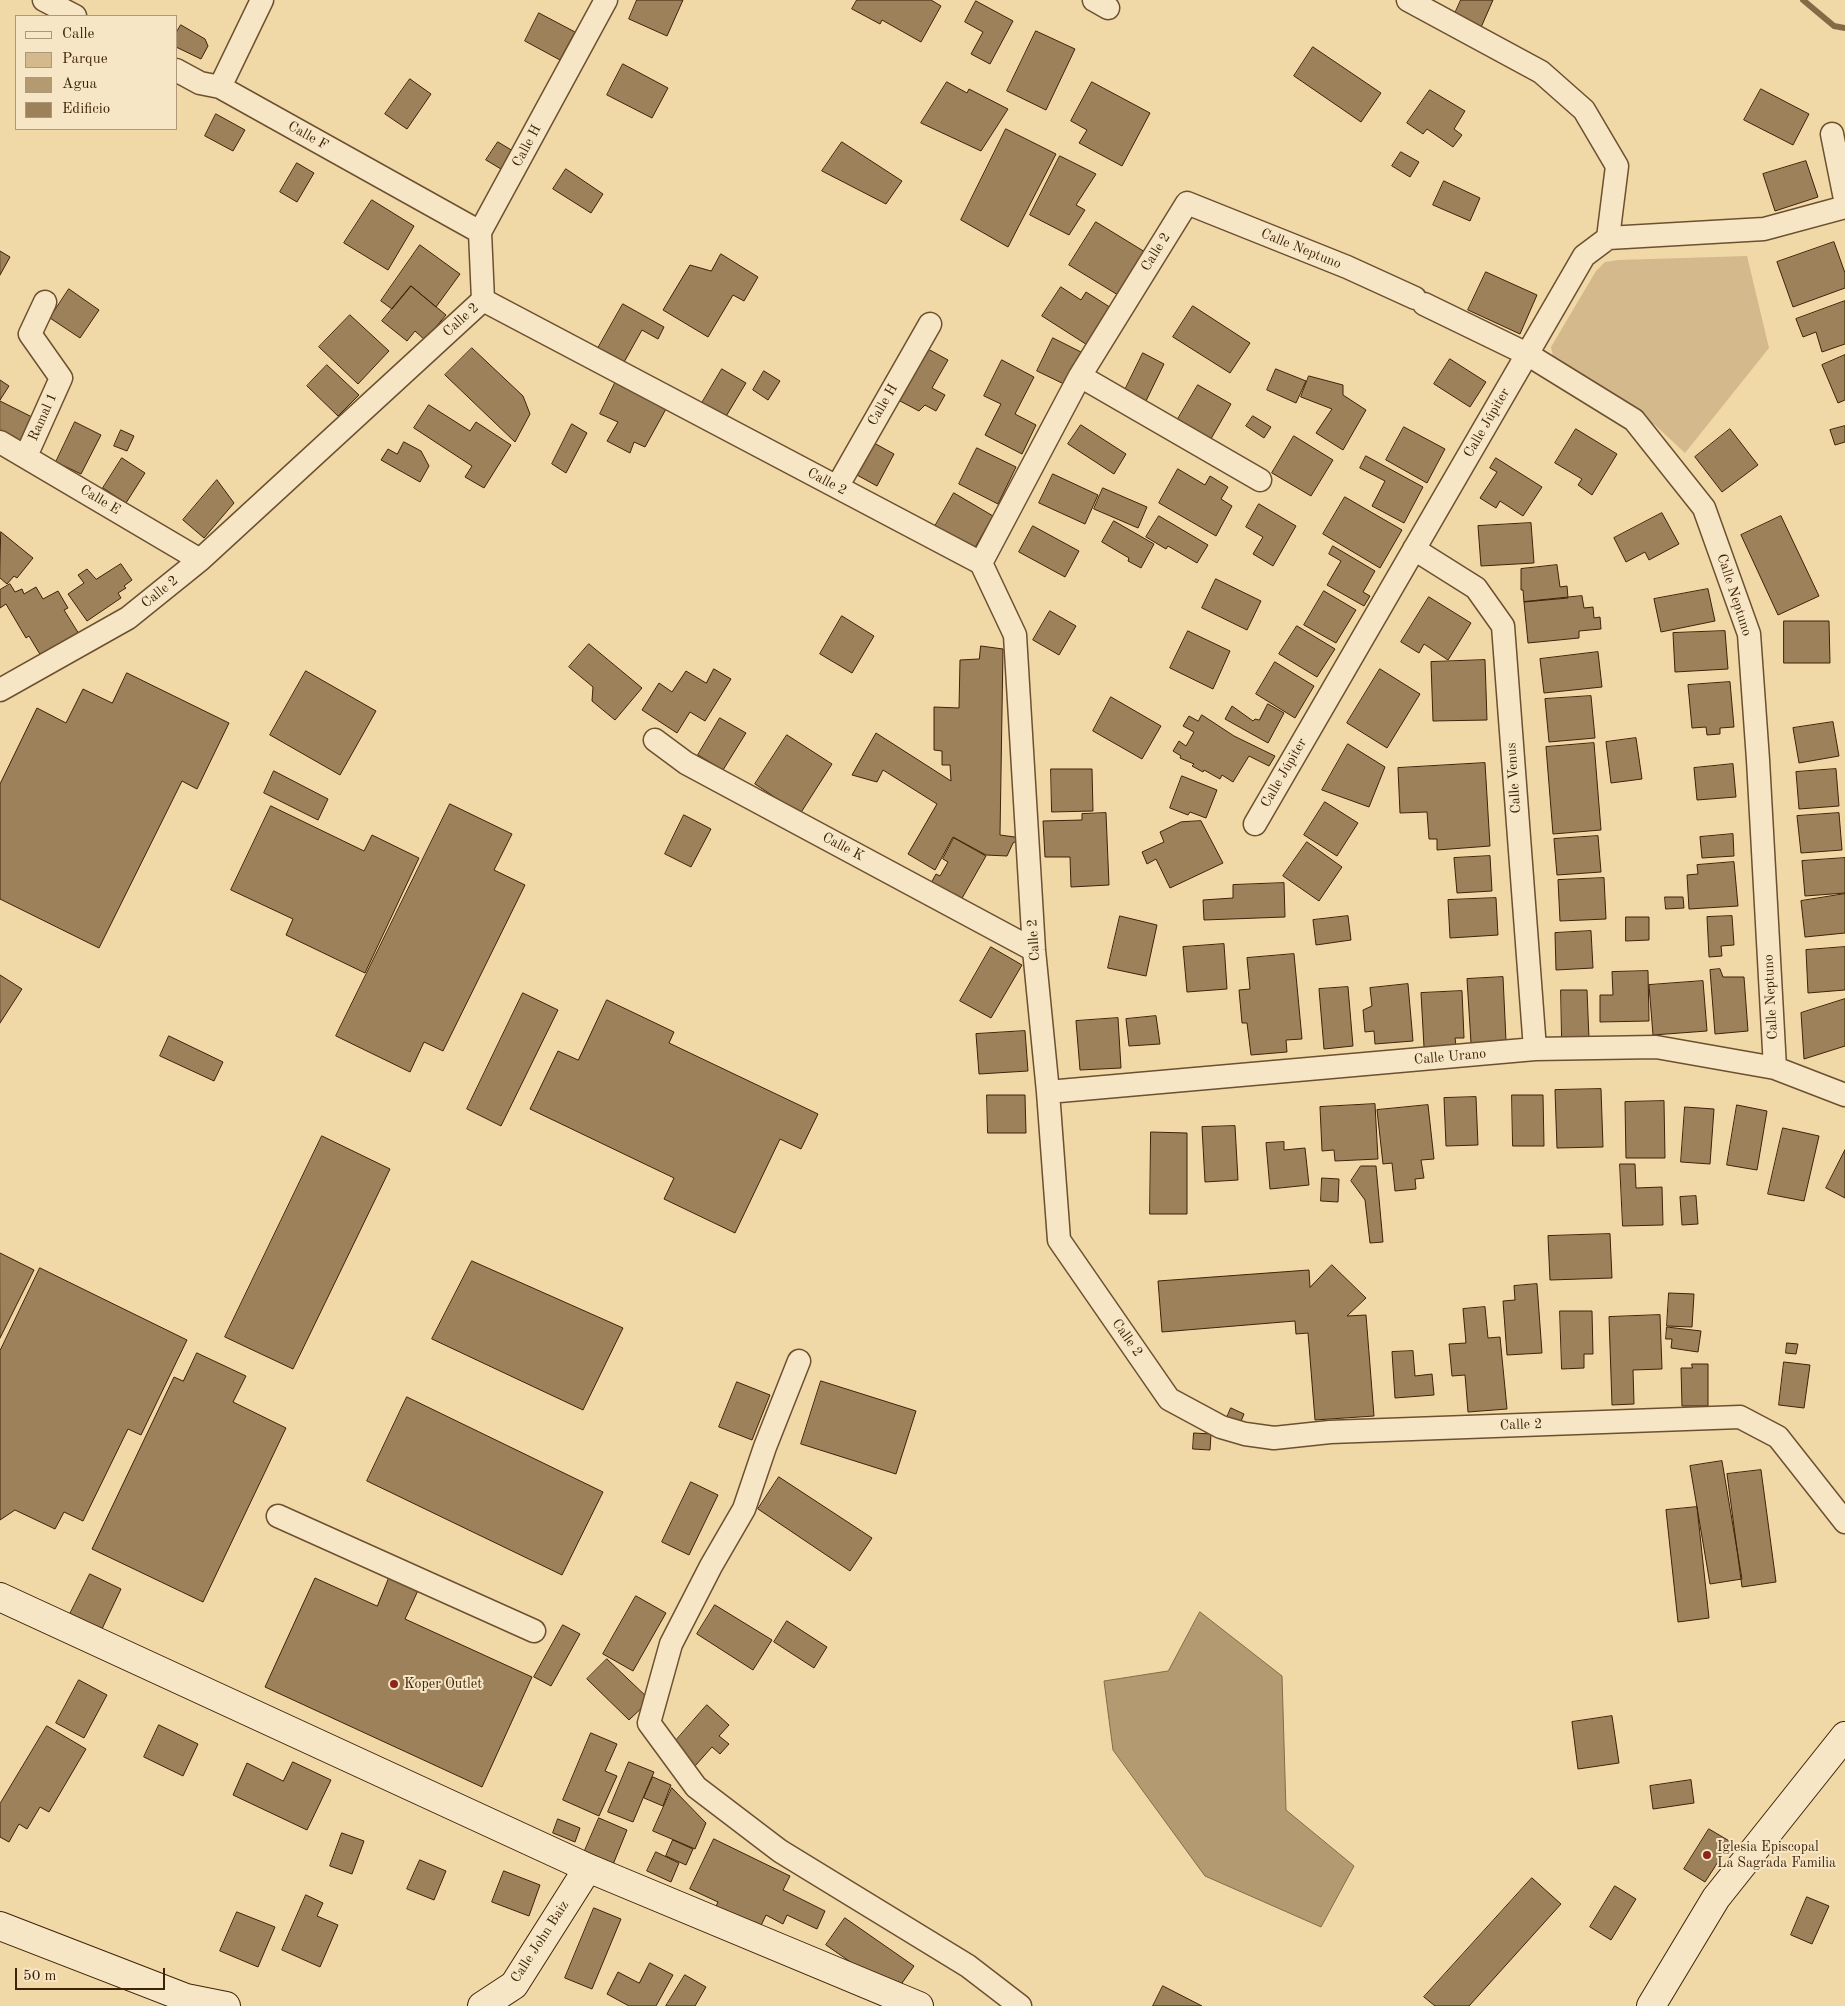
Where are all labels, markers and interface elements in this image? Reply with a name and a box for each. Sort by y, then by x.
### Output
legend [15,15,178,130]
text: Calle [62,27,94,42]
text: Parque [62,52,108,67]
text: Agua [62,77,97,92]
text: Edificio [62,102,110,117]
street label: Calle F [285,118,331,154]
street label: Calle H [509,122,545,170]
street label: Calle Neptuno [1258,225,1344,273]
street label: Calle 2 [1138,230,1174,274]
street label: Calle 2 [440,300,482,340]
street label: Calle H [864,381,902,429]
street label: Calle Júpiter [1460,385,1514,461]
street label: Ramal 1 [25,390,61,444]
street label: Calle 2 [804,465,850,499]
street label: Calle E [77,482,123,518]
street label: Calle Neptuno [1713,552,1755,638]
street label: Calle 2 [138,572,182,612]
street label: Calle Júpiter [1257,735,1311,811]
street label: Calle Venus [1503,742,1525,814]
street label: Calle K [819,829,867,865]
street label: Calle 2 [1024,918,1044,962]
street label: Calle Neptuno [1760,954,1782,1040]
street label: Calle Urano [1413,1045,1487,1069]
street label: Calle 2 [1108,1316,1146,1360]
street label: Calle 2 [1500,1416,1542,1434]
place label: Koper Outlet [404,1676,482,1692]
marker: Koper Outlet [388,1678,400,1690]
place label: Iglesia Episcopal La Sagrada Familia [1717,1839,1836,1871]
marker: Iglesia Episcopal La Sagrada Familia [1701,1849,1713,1861]
street label: Calle John Baiz [507,1898,573,1986]
scale bar [18,1958,168,1990]
text: 50 m [23,1969,57,1984]

